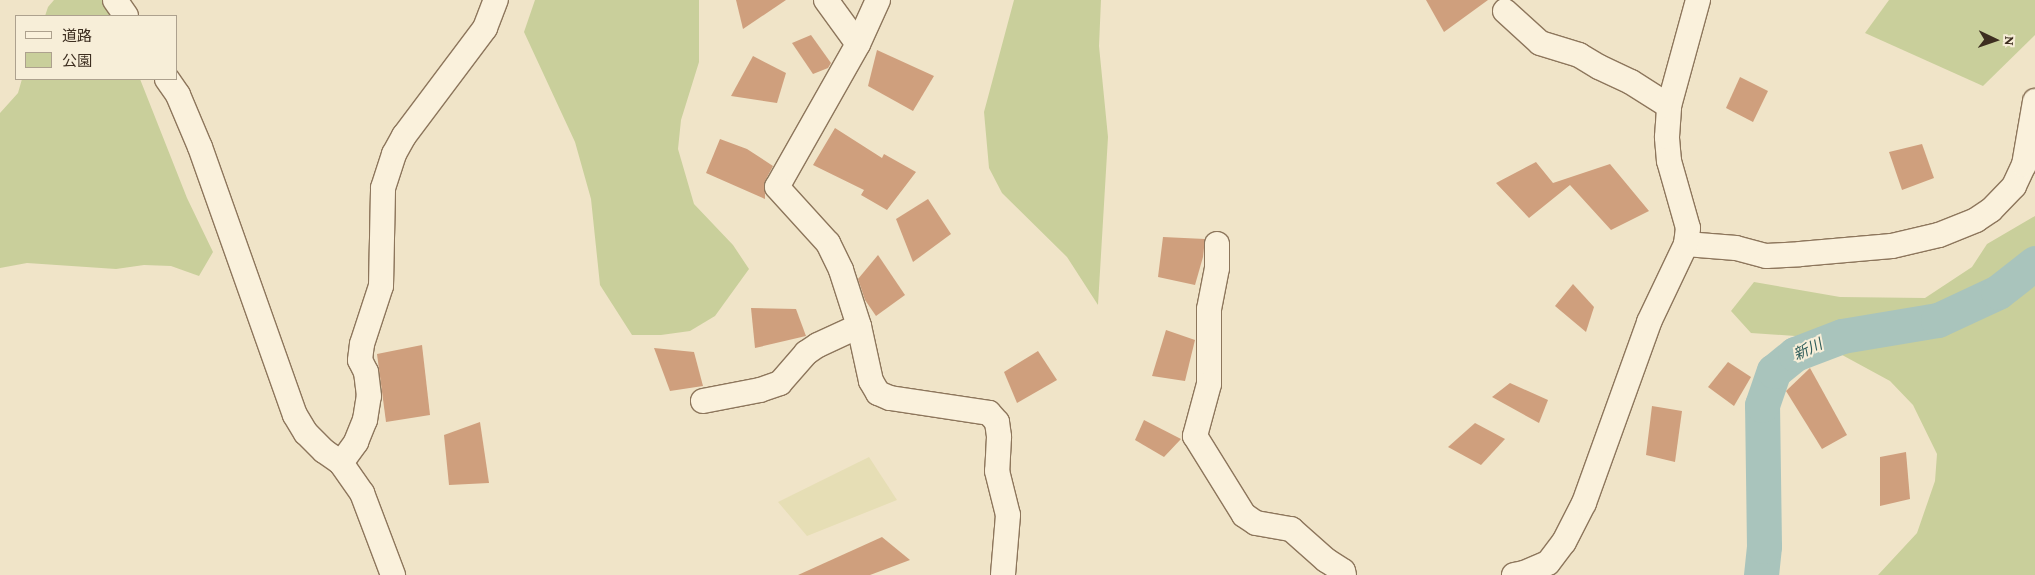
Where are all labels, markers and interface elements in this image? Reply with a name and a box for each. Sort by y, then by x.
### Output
legend [15,15,178,80]
north arrow [1970,15,2020,65]
text: 道路 [62,28,92,44]
text: N [2002,36,2018,46]
text: 公園 [62,53,92,69]
water label: 新川 [1791,336,1825,364]

